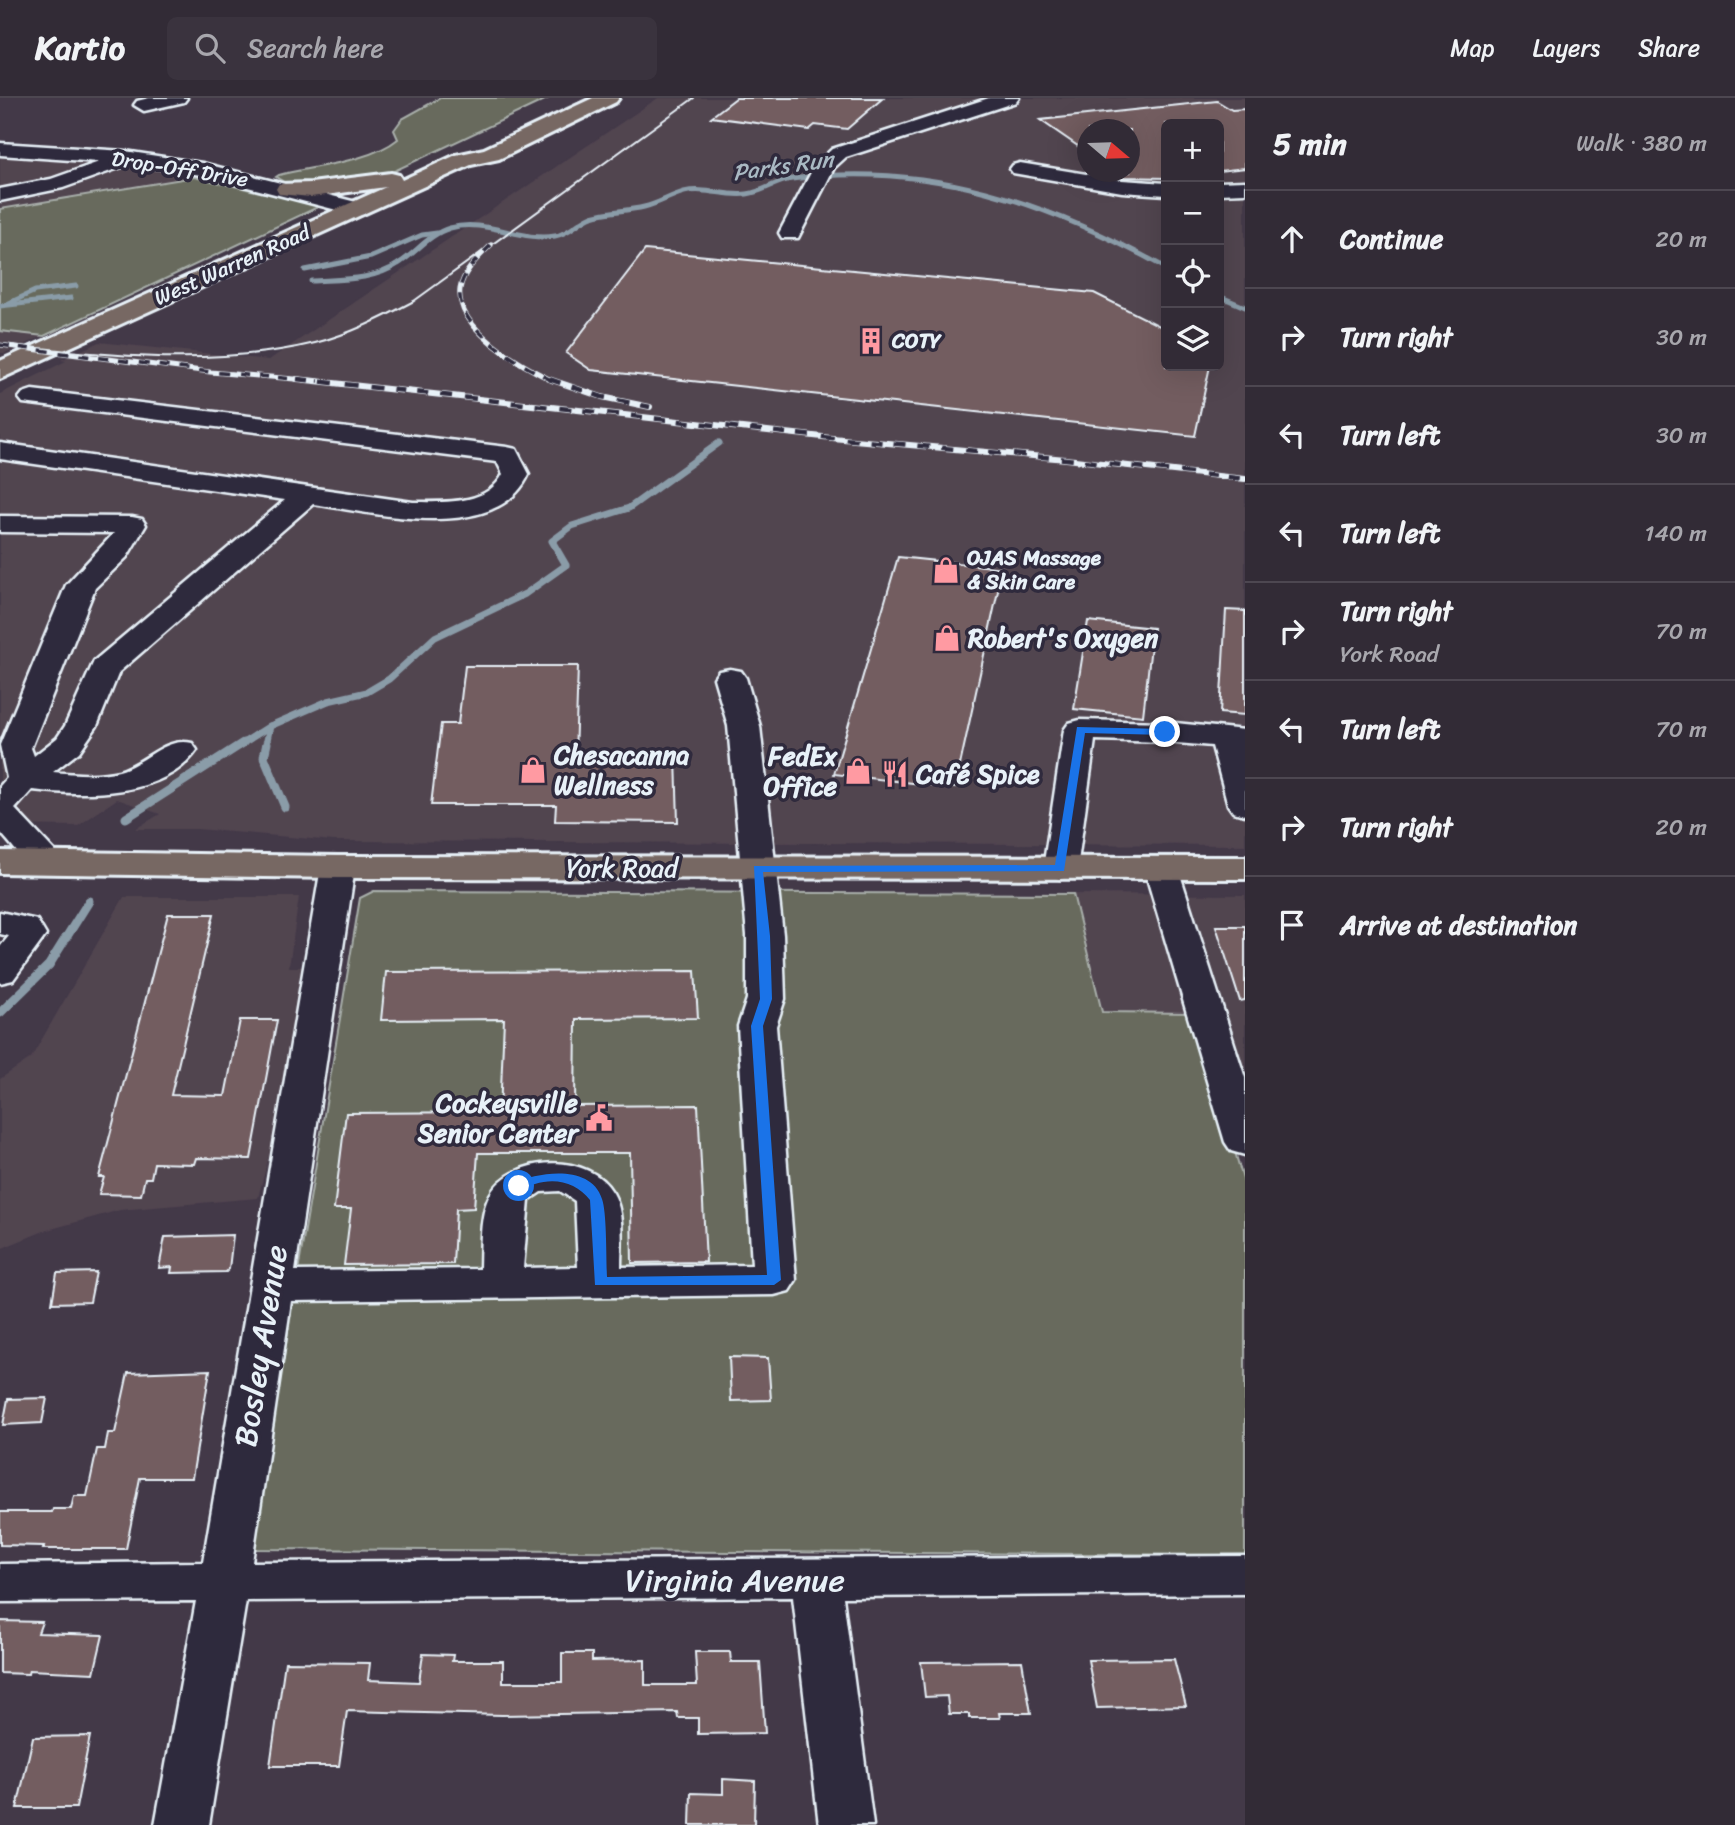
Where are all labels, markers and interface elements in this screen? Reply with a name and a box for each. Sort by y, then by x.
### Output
search box [167,17,657,80]
text: Kartio [35,19,125,77]
text: Search here [247,25,384,71]
text: Map [1450,27,1495,69]
text: Layers [1533,27,1600,69]
text: Share [1638,27,1700,69]
icon: search [191,29,229,67]
text: 5 min [1273,117,1347,171]
north arrow [1077,119,1140,182]
map controls [1161,119,1224,371]
button: + [1161,119,1224,182]
text: Walk · 380 m [1576,123,1707,164]
water label: Parks Run [730,138,839,193]
street label: Drop-Off Drive [109,139,251,199]
button: − [1161,182,1224,245]
street label: West Warren Road [148,213,318,316]
text: Continue [1340,216,1443,262]
text: 20 m [1656,219,1707,260]
icon: ahead [1273,220,1311,258]
button: locate [1161,245,1224,308]
button: layers [1161,308,1224,371]
text: Turn right [1340,314,1453,360]
text: 30 m [1656,317,1707,358]
icon: right [1273,318,1311,356]
place label: COTY [891,322,943,360]
building icon: COTY [856,326,886,356]
text: Turn left [1340,412,1440,458]
text: 30 m [1656,415,1707,456]
icon: left [1273,416,1311,454]
text: Turn left [1340,510,1440,556]
text: 140 m [1645,513,1707,554]
icon: left [1273,514,1311,552]
place label: OJAS Massage & Skin Care [967,539,1102,601]
shop icon: OJAS Massage & Skin Care [931,555,961,585]
text: Turn right [1340,588,1453,634]
text: 70 m [1656,611,1707,652]
icon: right [1273,612,1311,650]
place label: Robert's Oxygen [967,615,1158,661]
shop icon: Robert's Oxygen [932,623,962,653]
text: York Road [1340,634,1439,675]
text: Turn left [1340,706,1440,752]
text: 70 m [1656,709,1707,750]
icon: left [1273,710,1311,748]
route end [1149,716,1180,747]
place label: Chesacanna Wellness [553,732,689,808]
place label: FedEx Office [764,733,838,809]
place label: Café Spice [915,751,1040,797]
shop icon: Chesacanna Wellness [518,755,548,785]
shop icon: FedEx Office [843,756,873,786]
restaurant icon: Café Spice [880,759,910,789]
text: Turn right [1340,804,1453,850]
text: 20 m [1656,807,1707,848]
icon: right [1273,808,1311,846]
street label: York Road [566,845,680,891]
text: Arrive at destination [1340,902,1577,948]
icon: arrive [1273,906,1311,944]
place label: Cockeysville Senior Center [417,1080,580,1156]
public building icon: Cockeysville Senior Center [584,1103,614,1133]
route start [503,1170,534,1201]
street label: Bosley Avenue [217,1241,305,1451]
street label: Virginia Avenue [625,1552,845,1609]

